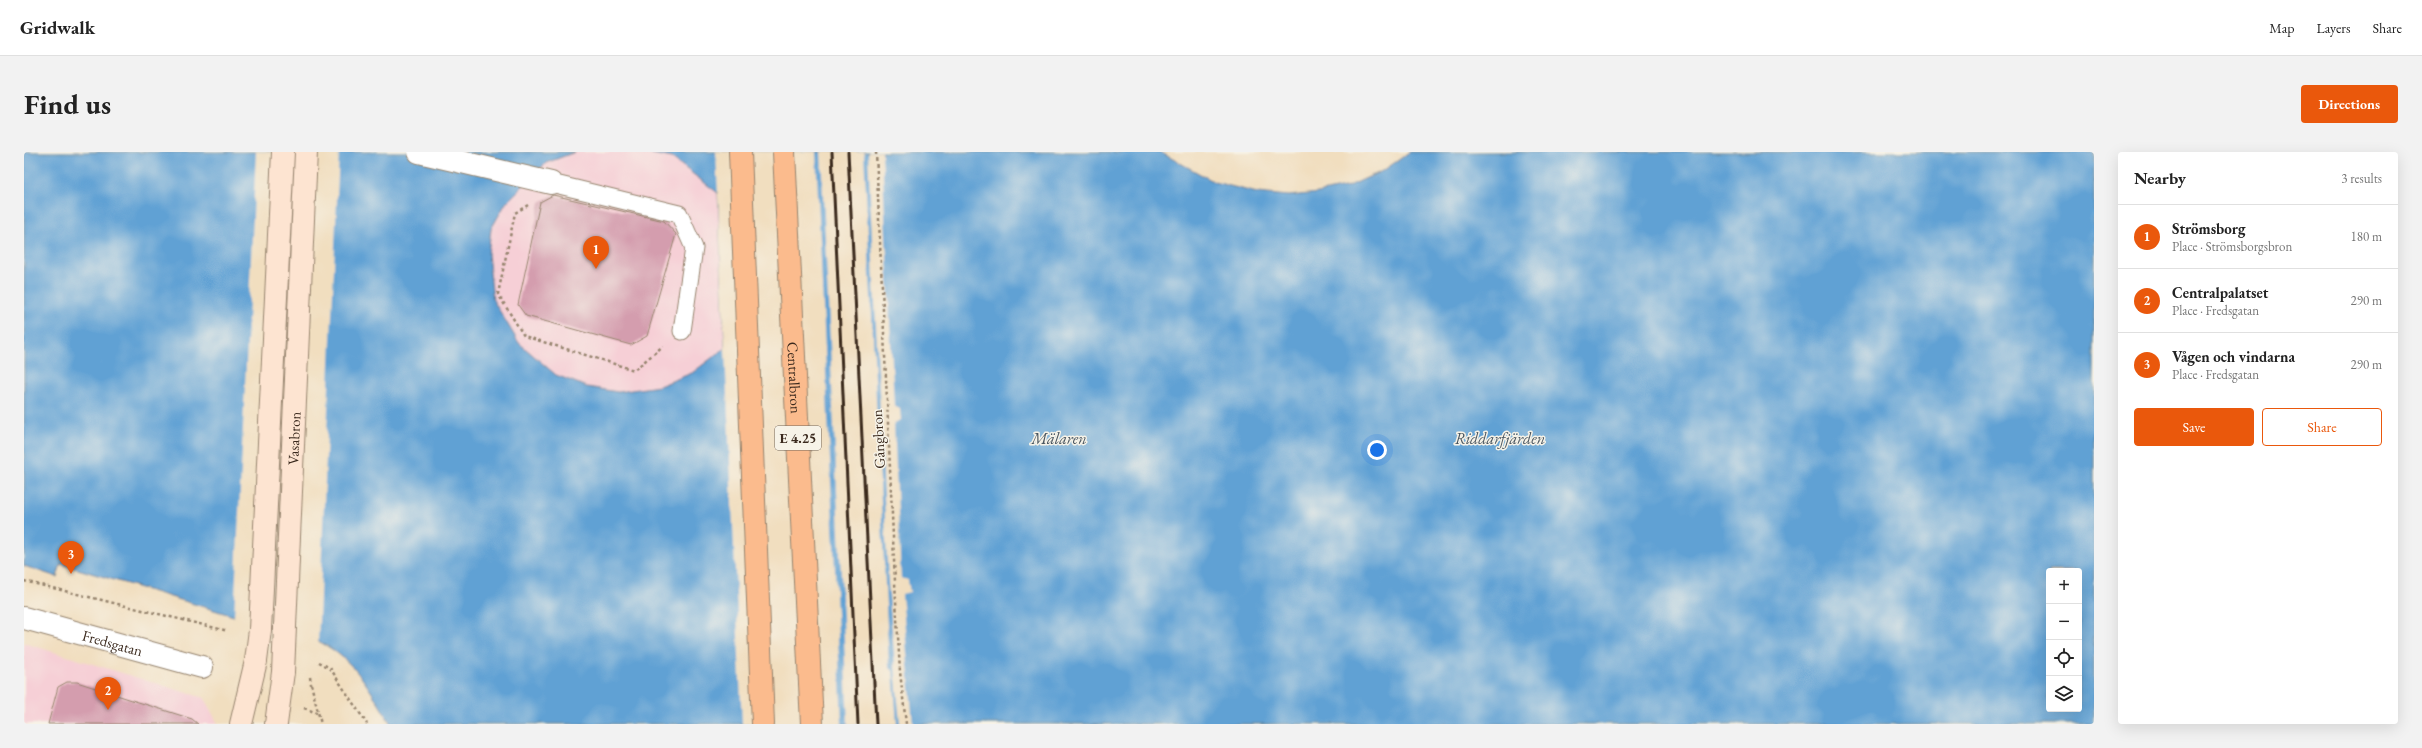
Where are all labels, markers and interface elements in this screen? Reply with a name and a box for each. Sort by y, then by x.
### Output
text: Gridwalk [20,15,95,40]
text: Map [2269,19,2294,37]
text: Layers [2316,19,2351,37]
text: Share [2373,19,2402,37]
button: Directions [2301,85,2398,123]
text: Find us [24,86,111,122]
text: Nearby [2134,167,2186,189]
text: 3 results [2341,170,2382,187]
text: Strömsborg [2172,219,2246,238]
text: 1 [2144,228,2150,245]
text: 180 m [2351,228,2382,245]
pin: 1 [583,236,609,269]
text: Place · Strömsborgsbron [2172,238,2292,255]
text: Centralpalatset [2172,283,2268,302]
text: 2 [2144,292,2150,309]
text: 290 m [2351,292,2382,309]
text: Place · Fredsgatan [2172,302,2259,319]
street label: Centralbron [784,341,806,414]
text: Vågen och vindarna [2172,347,2295,366]
text: 3 [2144,356,2150,373]
text: 290 m [2351,356,2382,373]
text: Place · Fredsgatan [2172,366,2259,383]
button: Save [2134,408,2254,446]
button: Share [2262,408,2382,446]
street label: Gångbron [867,409,889,469]
street label: Vasabron [283,411,304,465]
road number: E 4.25 [775,426,821,450]
water label: Mälaren [1030,428,1087,449]
water label: Riddarfjärden [1455,428,1545,449]
your location [1367,440,1387,460]
pin: 3 [58,541,84,574]
map controls [2046,568,2082,712]
button: + [2046,568,2082,604]
button: − [2046,604,2082,640]
street label: Fredsgatan [80,625,145,660]
button: locate [2046,640,2082,676]
button: layers [2046,676,2082,712]
pin: 2 [95,677,121,710]

